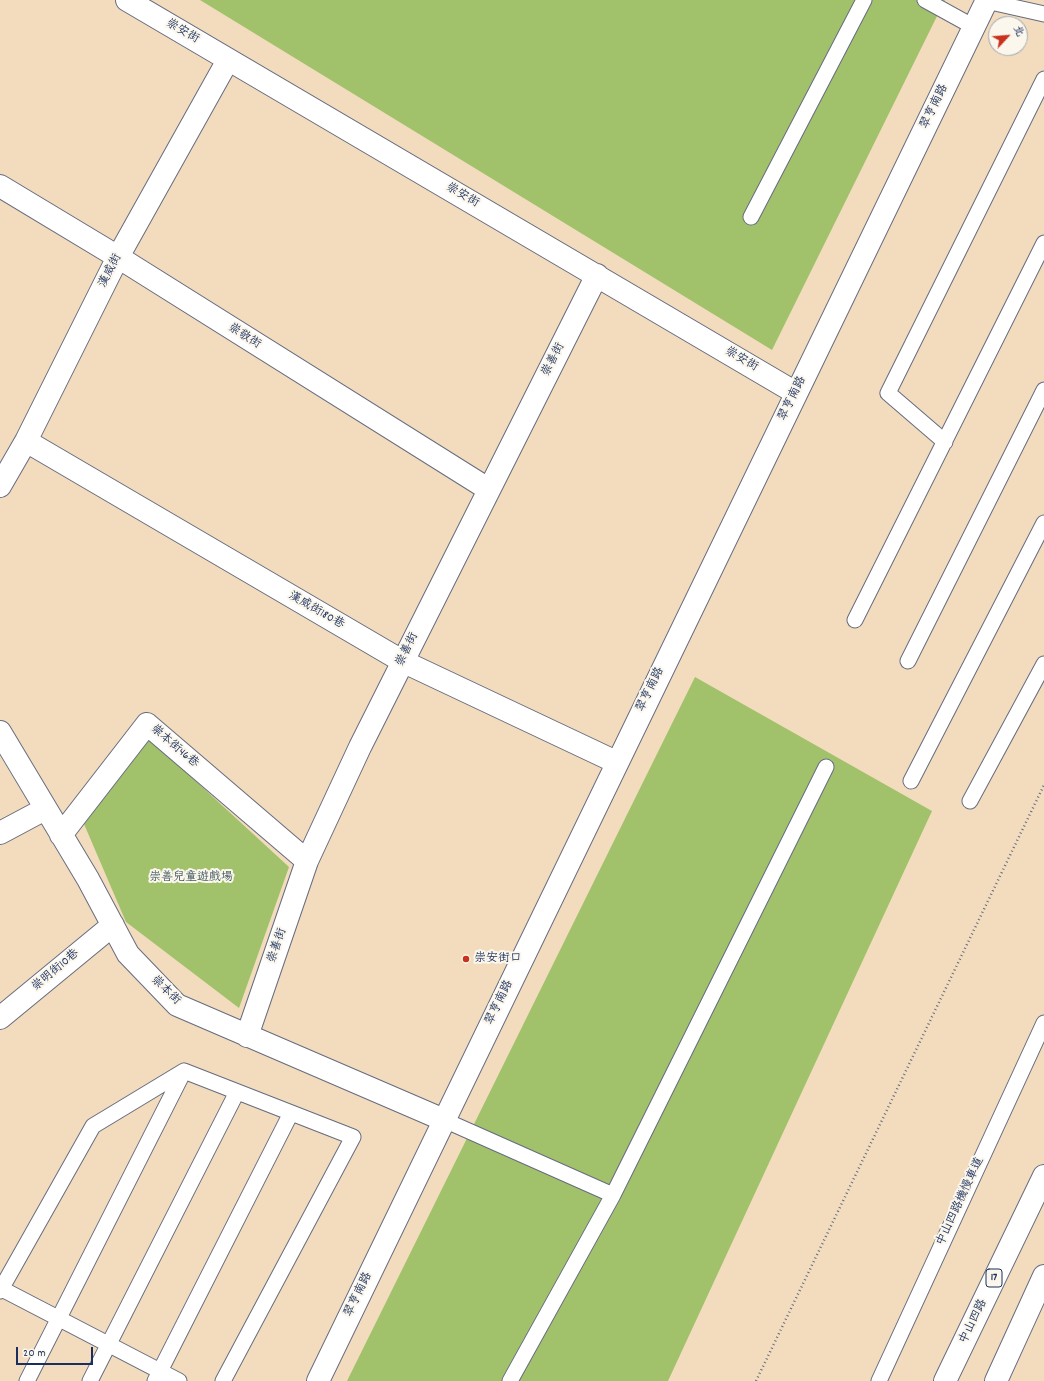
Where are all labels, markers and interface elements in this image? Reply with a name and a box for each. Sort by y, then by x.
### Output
north arrow [988,16,1028,56]
street label: 崇安街 [163,17,201,47]
text: 北 [1008,23,1027,40]
street label: 翠亨南路 [918,82,952,132]
street label: 崇安街 [443,181,481,211]
street label: 漢威街 [96,252,126,290]
street label: 崇敬街 [225,321,263,353]
street label: 崇善街 [539,341,569,379]
street label: 崇安街 [722,345,760,375]
street label: 翠亨南路 [776,374,810,424]
street label: 漢威街180巷 [286,589,346,633]
street label: 崇善街 [394,631,422,669]
street label: 翠亨南路 [634,665,668,715]
street label: 崇本街46巷 [147,723,201,771]
park label: 崇善兒童遊戲場 [149,871,233,885]
street label: 崇善街 [265,927,291,965]
street label: 崇明街10巷 [29,947,83,995]
place label: 崇安街口 [474,952,522,966]
marker: 崇安街口 [461,954,471,964]
street label: 崇本街 [147,973,183,1009]
street label: 翠亨南路 [483,978,517,1028]
street label: 中山四路機慢車道 [934,1155,988,1249]
road number: 17 [986,1269,1002,1287]
street label: 翠亨南路 [342,1270,376,1320]
street label: 中山四路 [957,1297,991,1347]
scale bar [18,1339,95,1365]
text: 20 m [23,1345,46,1362]

